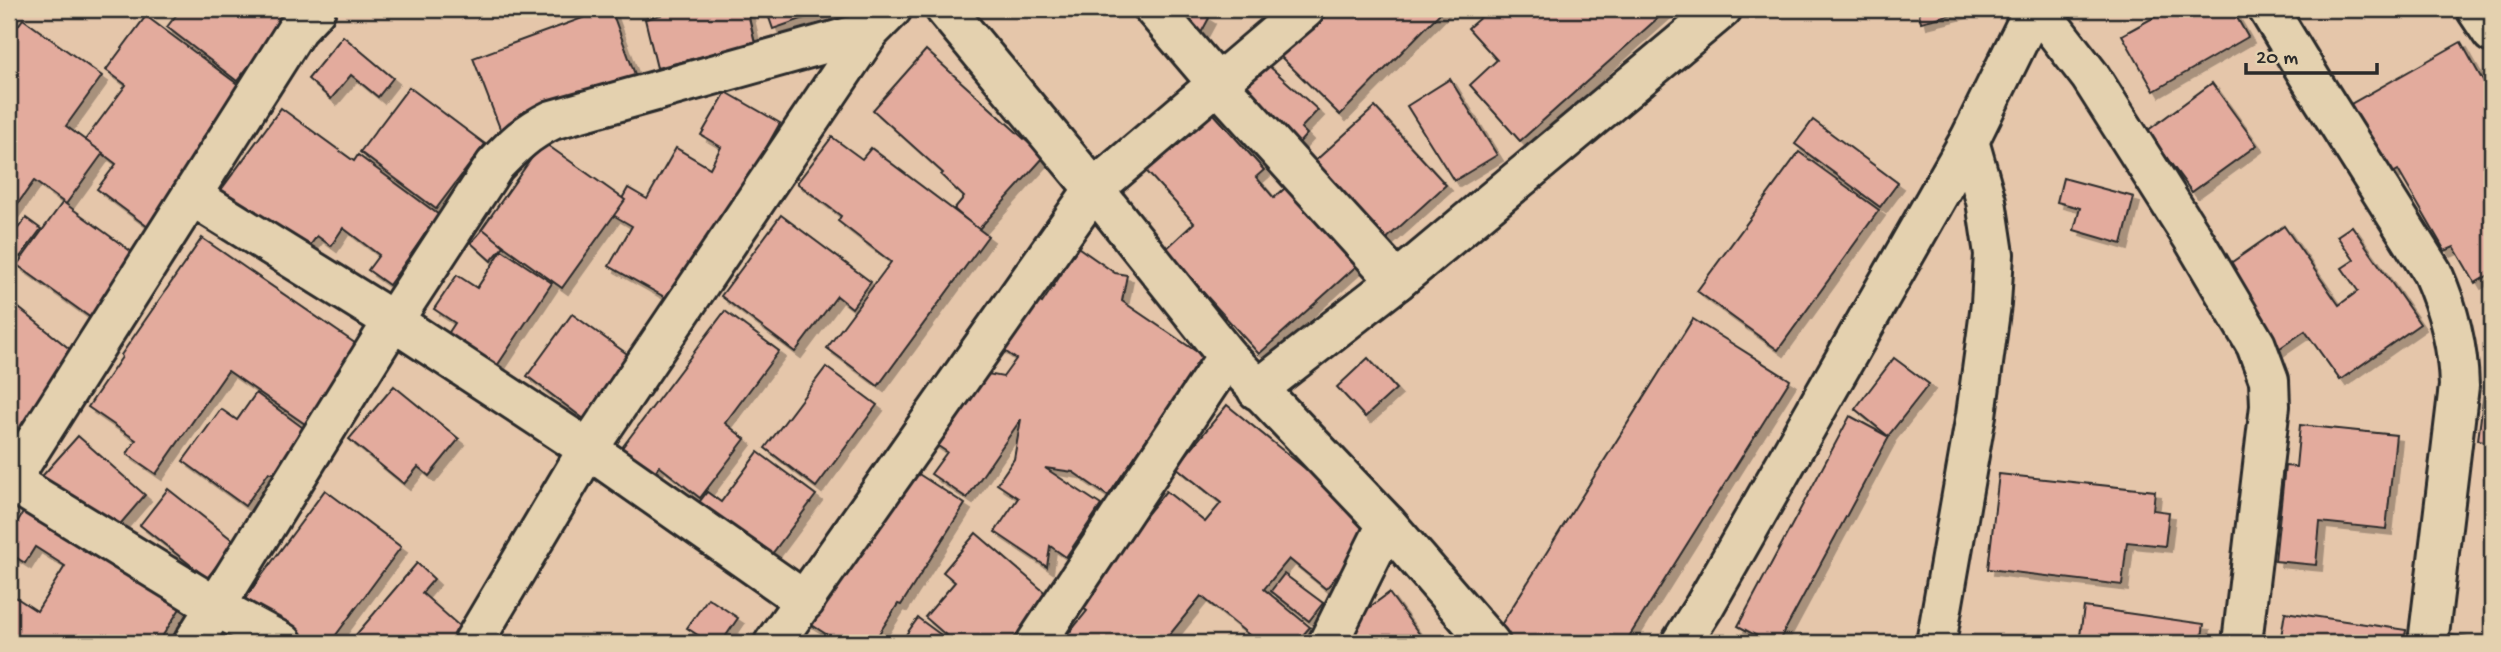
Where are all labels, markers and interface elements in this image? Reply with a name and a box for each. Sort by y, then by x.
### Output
scale bar [2246,32,2377,76]
text: 20 m [2256,47,2298,72]

